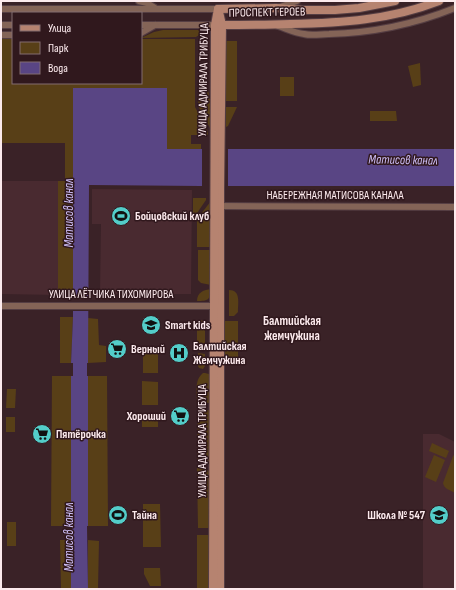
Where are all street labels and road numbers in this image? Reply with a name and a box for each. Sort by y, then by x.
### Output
street label: ПРОСПЕКТ ГЕРОЕВ [229,4,305,21]
street label: УЛИЦА АДМИРАЛА ТРИБУЦА [195,22,212,137]
street label: НАБЕРЕЖНАЯ МАТИСОВА КАНАЛА [266,188,404,203]
street label: УЛИЦА ЛЁТЧИКА ТИХОМИРОВА [49,287,174,302]
street label: УЛИЦА АДМИРАЛА ТРИБУЦА [195,383,210,498]

